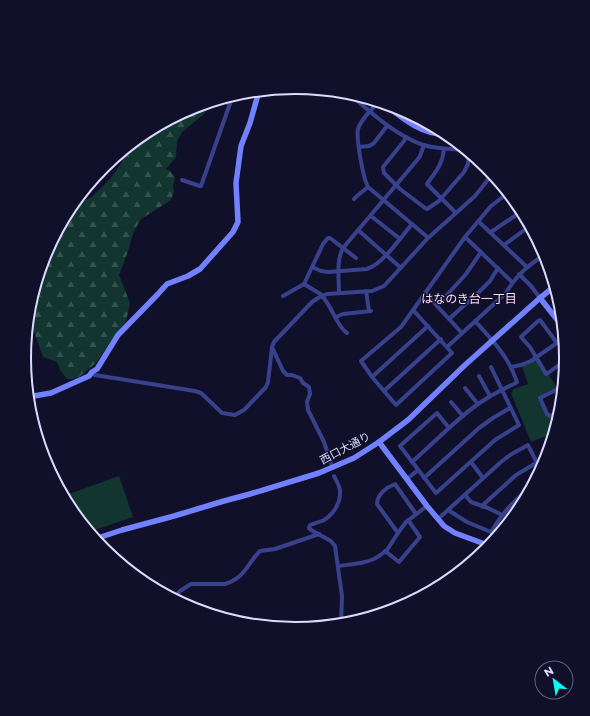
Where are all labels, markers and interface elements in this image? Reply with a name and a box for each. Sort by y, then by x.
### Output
district label: はなのき台一丁目 [421,291,517,306]
street label: 西口大通り [317,429,373,467]
north arrow [534,660,574,700]
text: N [541,663,556,680]

